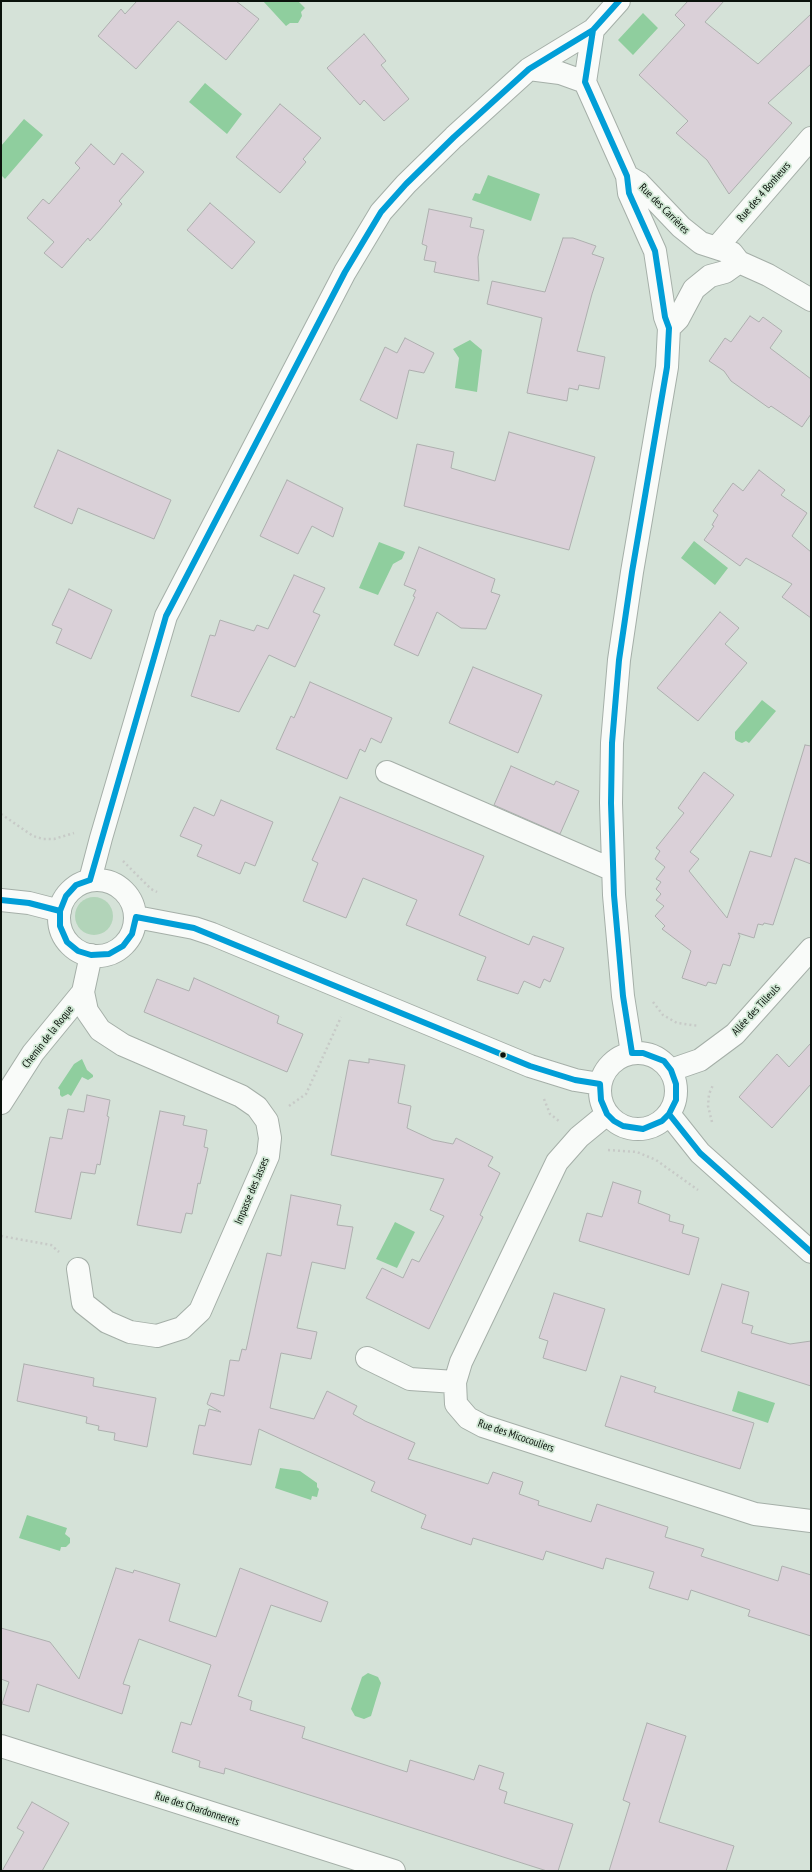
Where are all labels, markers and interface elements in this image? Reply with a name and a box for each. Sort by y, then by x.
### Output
street label: Rue des 4 Bonheurs [734,159,794,225]
street label: Rue des Carrières [636,181,692,237]
street label: Allée des Tilleuls [729,982,783,1038]
street label: Chemin de la Roque [19,1003,77,1071]
unlabelled marker [498,1050,508,1060]
street label: Impasse des Jasses [232,1156,272,1226]
street label: Rue des Micocouliers [476,1417,556,1455]
street label: Rue des Chardonnerets [153,1789,241,1829]

